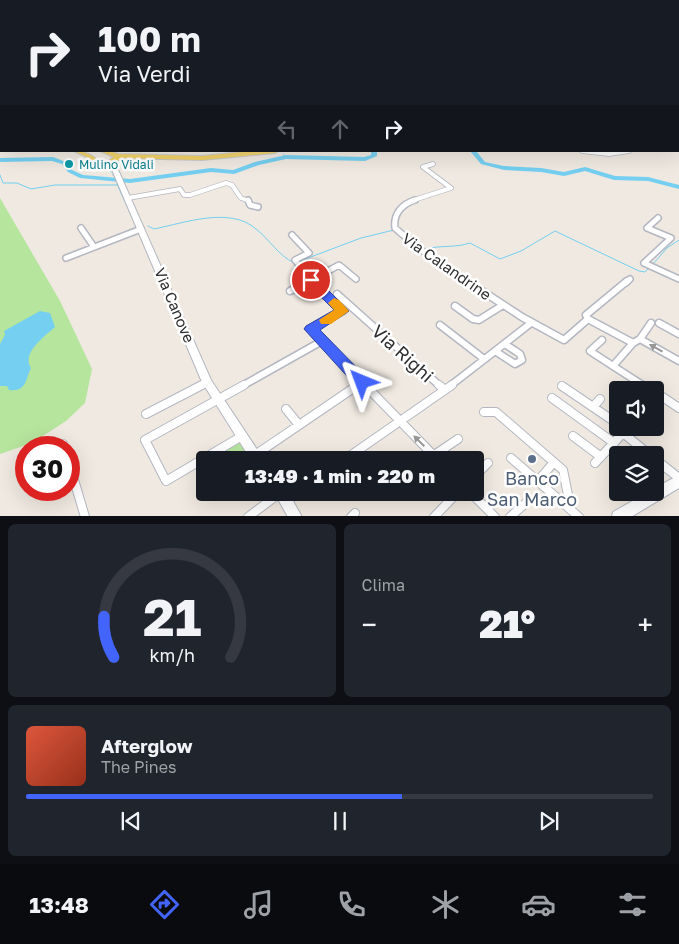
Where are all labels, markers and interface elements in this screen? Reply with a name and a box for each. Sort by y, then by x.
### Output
text: 100 m [98,18,201,60]
icon: right [15,20,80,85]
text: Via Verdi [98,60,191,87]
icon: left [273,115,301,143]
icon: ahead [326,115,354,143]
icon: right [379,115,407,143]
place label: Mulino Vidali [79,157,154,172]
marker: Mulino Vidali [63,158,75,170]
street label: Via Calandrine [399,229,495,304]
pin [290,259,332,301]
street label: Via Canove [151,265,199,345]
icon: arrive [297,266,325,294]
street label: Via Righi [368,320,438,386]
one-way arrow [649,344,662,353]
position arrow [335,355,387,407]
map controls [609,381,664,501]
button: sound [609,381,664,436]
one-way arrow [413,435,425,447]
speed limit sign: 30 [15,436,80,501]
button: layers [609,446,664,501]
marker: Banco San Marco [526,453,538,465]
text: 13:49 · 1 min · 220 m [245,464,435,487]
place label: Banco San Marco [487,467,577,510]
text: Clima [362,575,405,595]
text: 21 [142,585,201,647]
text: 21° [479,601,535,646]
text: − [362,608,377,641]
text: + [638,608,653,641]
text: km/h [149,644,194,666]
text: Afterglow [101,734,192,757]
text: The Pines [101,757,176,777]
icon: previous [117,807,145,835]
icon: pause [326,807,354,835]
icon: next [535,807,563,835]
icon: directions [147,887,182,922]
icon: music [241,887,276,922]
icon: phone [334,887,369,922]
icon: climate [428,887,463,922]
icon: car [521,887,556,922]
icon: filters [615,887,650,922]
text: 13:48 [29,891,89,918]

